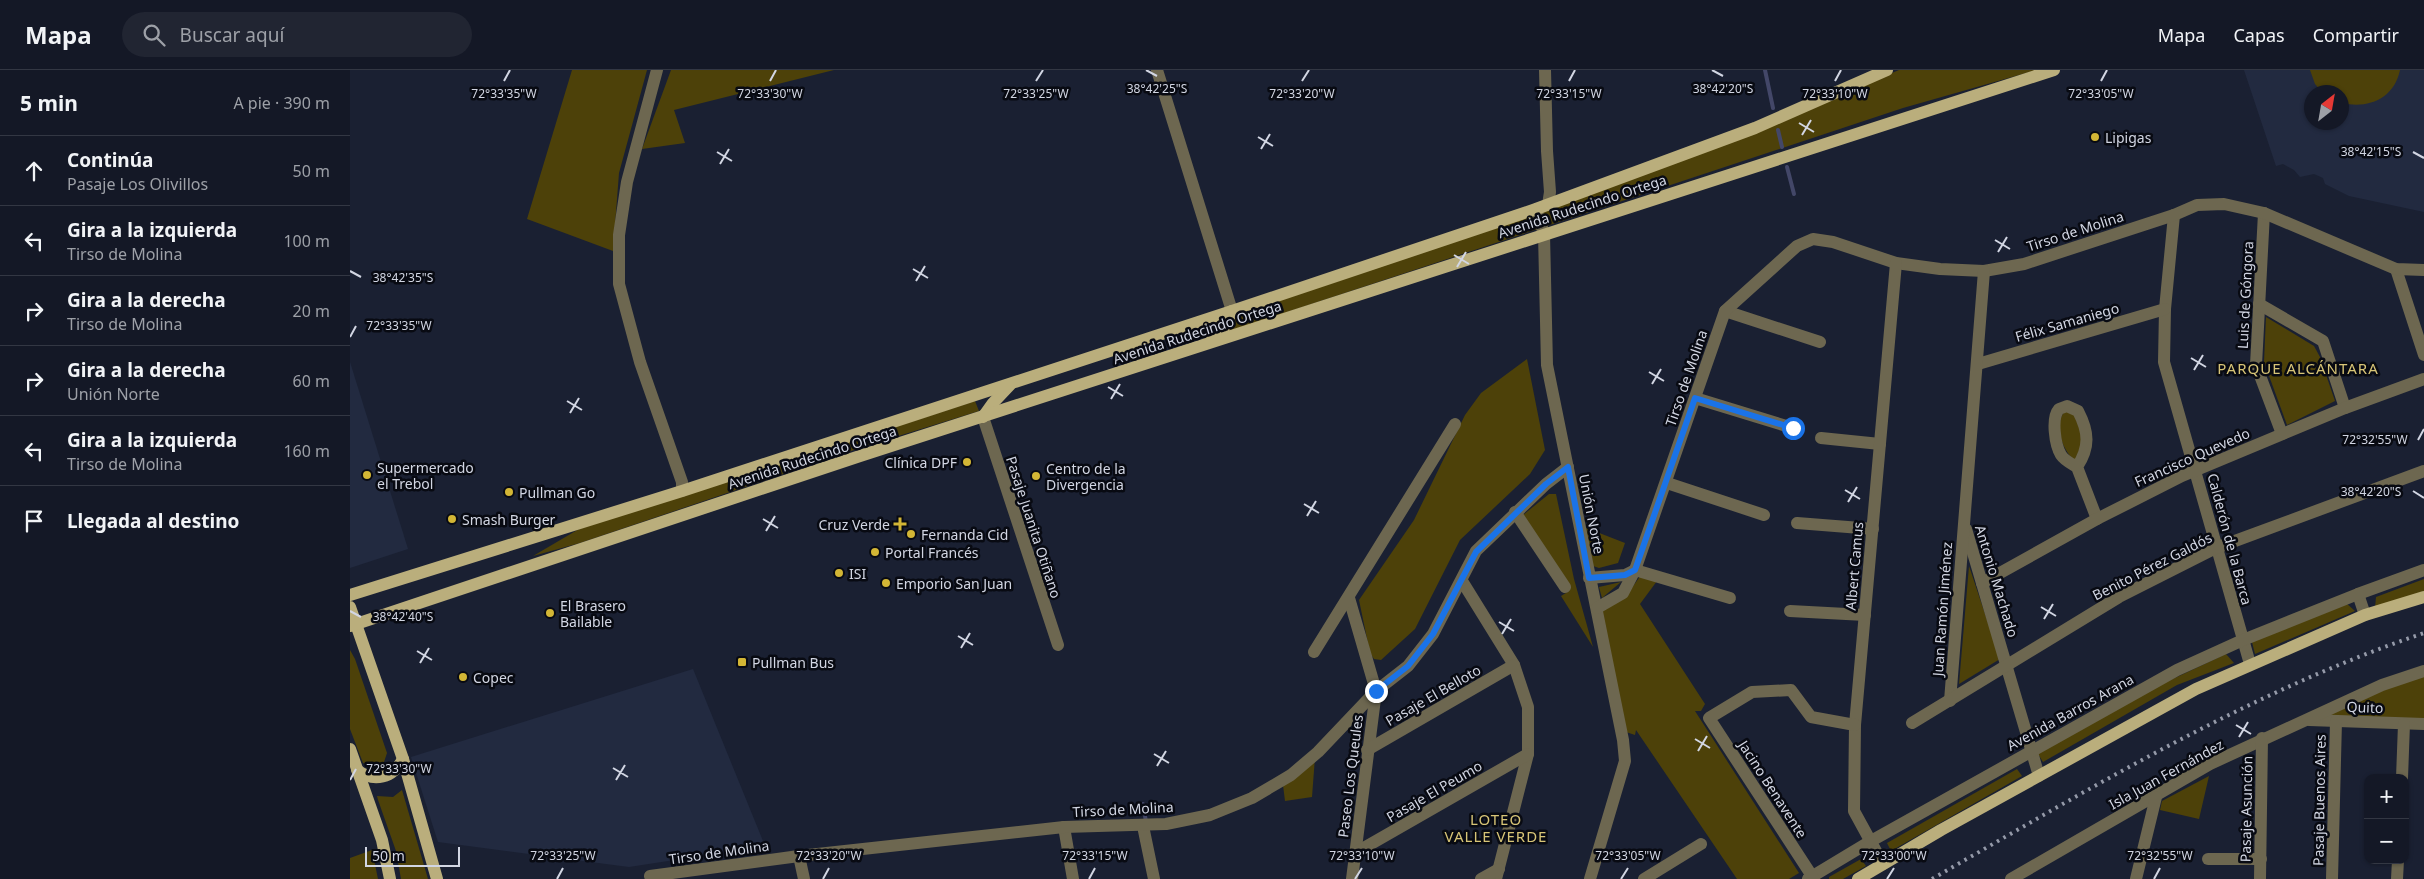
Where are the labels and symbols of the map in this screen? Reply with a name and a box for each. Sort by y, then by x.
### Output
text: 38°42'25"S [1127,80,1188,97]
text: 38°42'20"S [1693,80,1754,97]
text: 72°33'35"W [471,85,537,102]
text: 72°33'30"W [737,85,803,102]
text: 72°33'25"W [1003,85,1069,102]
text: 72°33'20"W [1269,85,1335,102]
text: 72°33'15"W [1536,85,1602,102]
text: 72°33'10"W [1802,85,1868,102]
text: 72°33'05"W [2068,85,2134,102]
north arrow [2304,85,2349,130]
place label: Lipigas [2105,128,2152,147]
marker: Lipigas [2089,131,2101,143]
text: 38°42'15"S [2341,143,2402,160]
street label: Avenida Rudecindo Ortega [1495,170,1669,242]
street label: Tirso de Molina [2024,206,2126,256]
street label: Luis de Góngora [2233,241,2257,349]
text: 38°42'35"S [373,269,434,286]
street label: Avenida Rudecindo Ortega [1110,296,1284,368]
street label: Félix Samaniego [2013,298,2121,346]
text: 72°33'35"W [366,317,432,334]
street label: Tirso de Molina [1661,327,1711,429]
district label: PARQUE ALCÁNTARA [2217,358,2379,378]
route start [1782,417,1805,440]
street label: Avenida Rudecindo Ortega [725,421,899,493]
street label: Francisco Quevedo [2131,423,2253,491]
text: 72°32'55"W [2342,431,2408,448]
place label: Clínica DPF [884,453,957,472]
street label: Pasaje Juanita Otiñano [1002,453,1066,601]
marker: Clínica DPF [961,456,973,468]
place label: Supermercado el Trebol [377,458,474,493]
place label: Centro de la Divergencia [1046,459,1126,494]
marker: Supermercado el Trebol [361,469,373,481]
marker: Centro de la Divergencia [1030,470,1042,482]
street label: Calderón de la Barca [2203,471,2257,607]
street label: Unión Norte [1575,472,1609,556]
place label: Pullman Go [519,483,595,502]
text: 38°42'20"S [2341,483,2402,500]
marker: Pullman Go [503,486,515,498]
place label: Smash Burger [462,510,556,529]
marker: Smash Burger [446,513,458,525]
place label: Cruz Verde [818,515,890,534]
marker: Cruz Verde [894,518,906,530]
street label: Albert Camus [1841,521,1867,611]
street label: Antonio Machado [1971,523,2023,639]
place label: Fernanda Cid [921,525,1008,544]
marker: Fernanda Cid [905,528,917,540]
street label: Benito Pérez Galdós [2089,528,2215,604]
street label: Juan Ramón Jiménez [1928,541,1956,679]
place label: Portal Francés [885,543,979,562]
marker: Portal Francés [869,546,881,558]
place label: ISI [849,564,866,583]
marker: ISI [833,567,845,579]
place label: Emporio San Juan [896,574,1012,593]
marker: Emporio San Juan [880,577,892,589]
place label: El Brasero Bailable [560,596,626,631]
marker: El Brasero Bailable [544,607,556,619]
text: 38°42'40"S [373,608,434,625]
place label: Pullman Bus [752,653,834,672]
marker: Pullman Bus [736,656,748,668]
street label: Pasaje El Belloto [1382,660,1484,730]
place label: Copec [473,668,514,687]
street label: Avenida Barros Arana [2003,669,2137,755]
marker: Copec [457,671,469,683]
route end [1365,680,1388,703]
street label: Quito [2346,697,2384,717]
street label: Paseo Los Queules [1333,713,1367,838]
street label: Isla Juan Fernández [2105,734,2227,813]
street label: Pasaje Buenos Aires [2308,734,2330,866]
street label: Jacino Benavente [1733,735,1812,842]
street label: Pasaje El Peumo [1383,756,1485,826]
street label: Pasaje Asunción [2236,756,2256,862]
text: 72°33'30"W [366,760,432,777]
street label: Tirso de Molina [1072,797,1174,821]
district label: LOTEO VALLE VERDE [1445,809,1547,846]
street label: Tirso de Molina [668,836,770,868]
scale bar [365,844,460,867]
text: 72°33'25"W [530,847,596,864]
text: 72°33'20"W [796,847,862,864]
text: 72°33'15"W [1062,847,1128,864]
text: 72°33'10"W [1329,847,1395,864]
text: 72°33'05"W [1595,847,1661,864]
text: 72°33'00"W [1861,847,1927,864]
text: 72°32'55"W [2127,847,2193,864]

